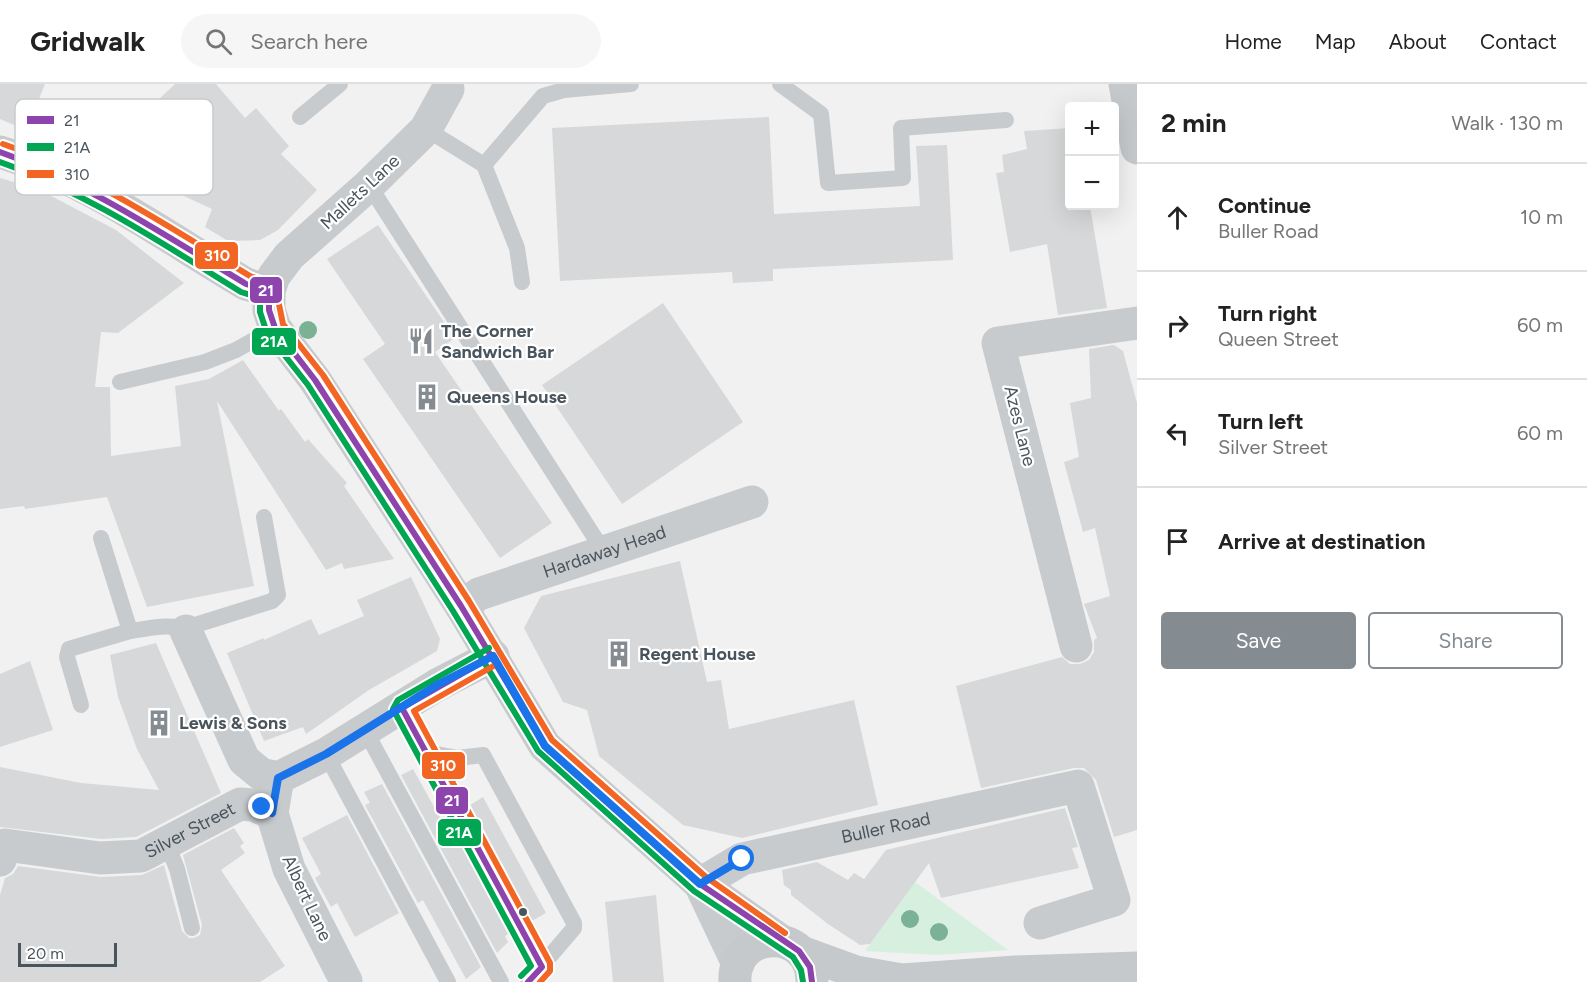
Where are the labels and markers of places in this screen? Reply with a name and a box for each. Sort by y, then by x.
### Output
place label: The Corner Sandwich Bar [441,320,554,363]
restaurant icon: The Corner Sandwich Bar [406,326,436,356]
building icon: Queens House [412,382,442,412]
place label: Queens House [447,386,567,408]
building icon: Regent House [604,639,634,669]
place label: Regent House [639,643,756,665]
building icon: Lewis & Sons [144,708,174,738]
place label: Lewis & Sons [179,712,287,734]
unlabelled marker [517,906,529,918]

